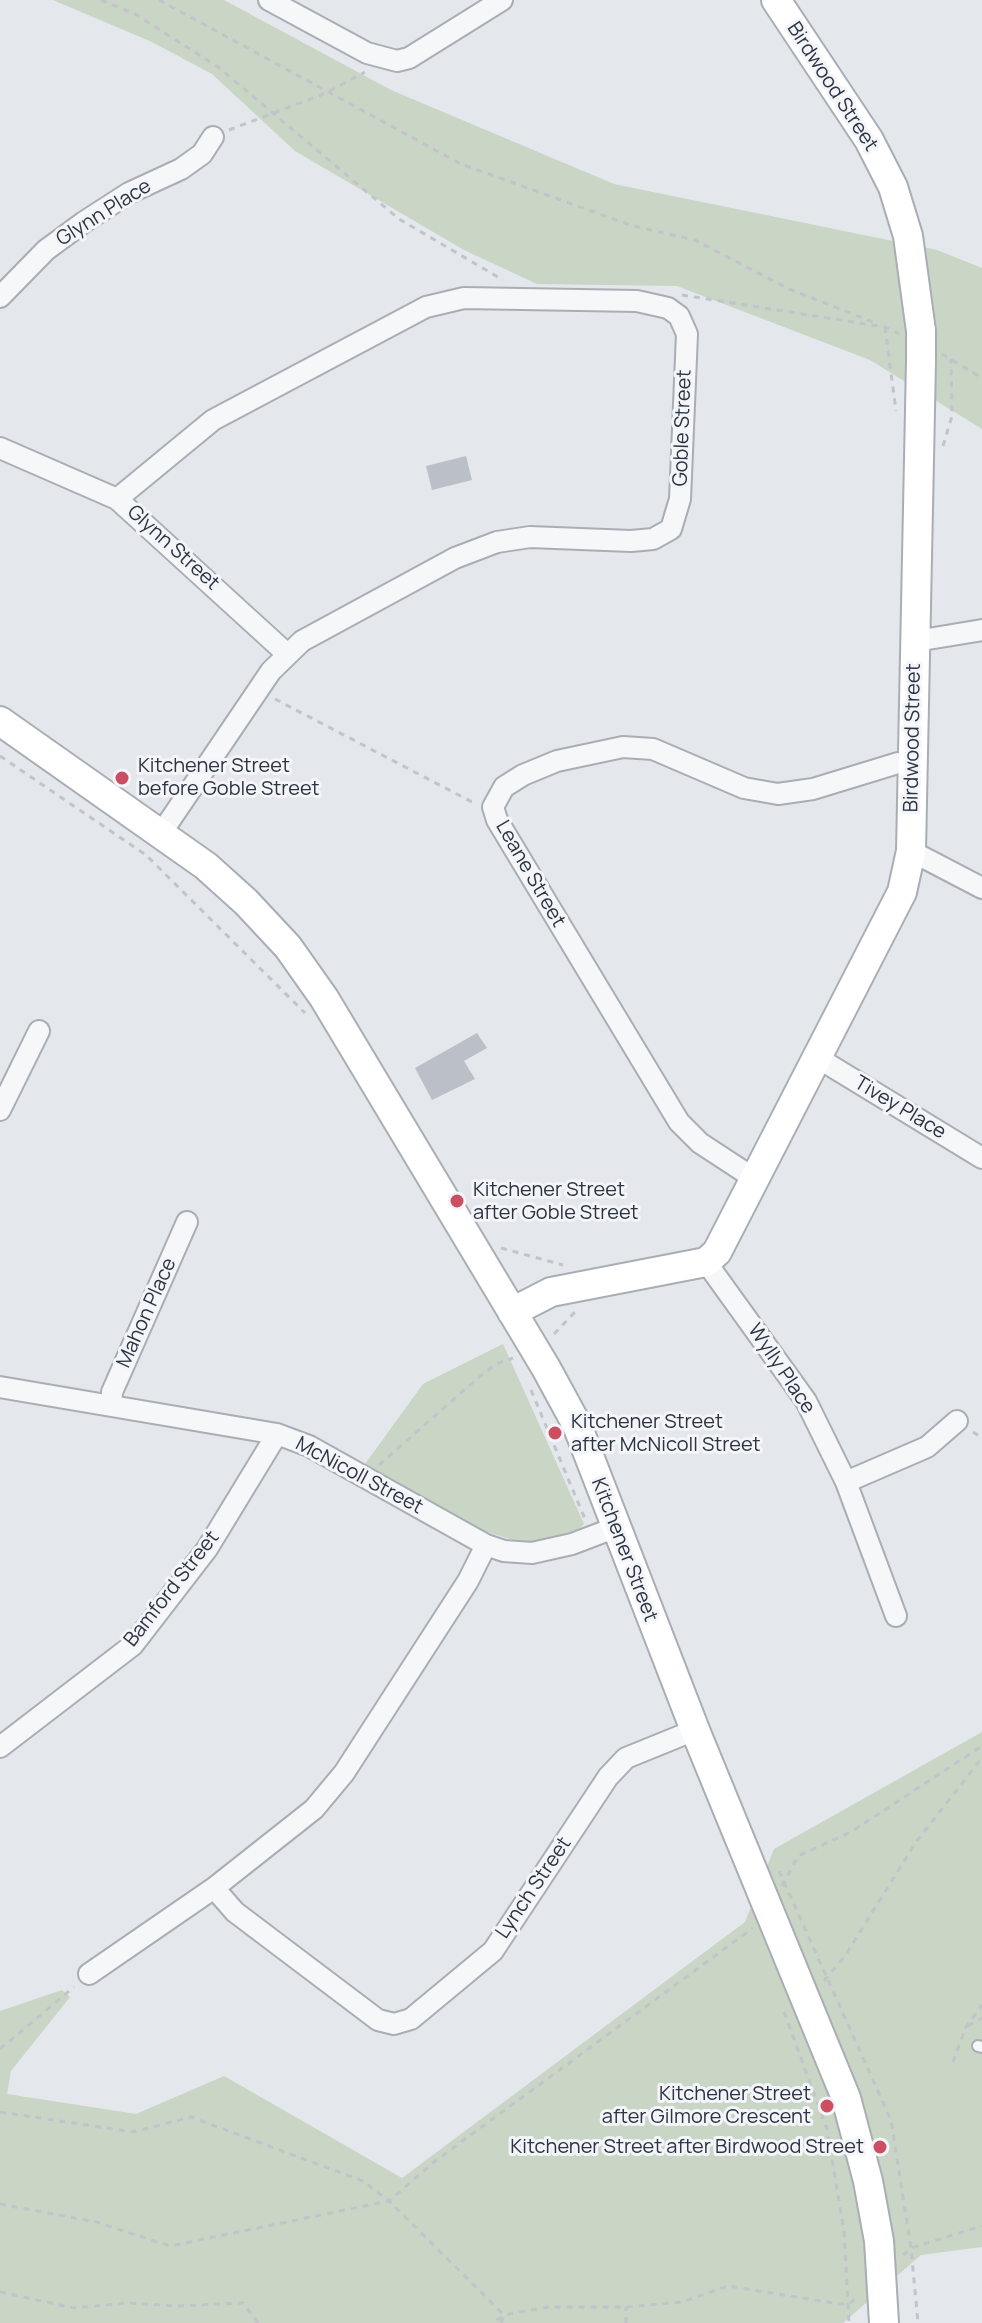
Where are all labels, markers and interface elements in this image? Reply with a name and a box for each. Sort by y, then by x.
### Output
street label: Birdwood Street [781,18,883,156]
street label: Glynn Place [52,174,156,252]
street label: Goble Street [669,369,697,487]
street label: Glynn Street [122,500,224,596]
street label: Birdwood Street [900,663,926,813]
place label: Kitchener Street before Goble Street [138,754,320,801]
marker: Kitchener Street before Goble Street [113,769,131,787]
street label: Leane Street [490,816,570,932]
street label: Tivey Place [850,1071,950,1145]
place label: Kitchener Street after Goble Street [473,1178,639,1225]
marker: Kitchener Street after Goble Street [448,1192,466,1210]
street label: Mahon Place [112,1254,182,1372]
street label: Wylly Place [742,1319,820,1419]
place label: Kitchener Street after McNicoll Street [571,1410,761,1457]
marker: Kitchener Street after McNicoll Street [546,1424,564,1442]
street label: McNicoll Street [291,1432,427,1520]
street label: Kitchener Street [586,1475,662,1625]
street label: Bamford Street [119,1526,225,1652]
street label: Lynch Street [491,1833,577,1943]
place label: Kitchener Street after Gilmore Crescent [602,2082,811,2129]
marker: Kitchener Street after Gilmore Crescent [818,2097,836,2115]
place label: Kitchener Street after Birdwood Street [510,2135,864,2159]
marker: Kitchener Street after Birdwood Street [871,2138,889,2156]

